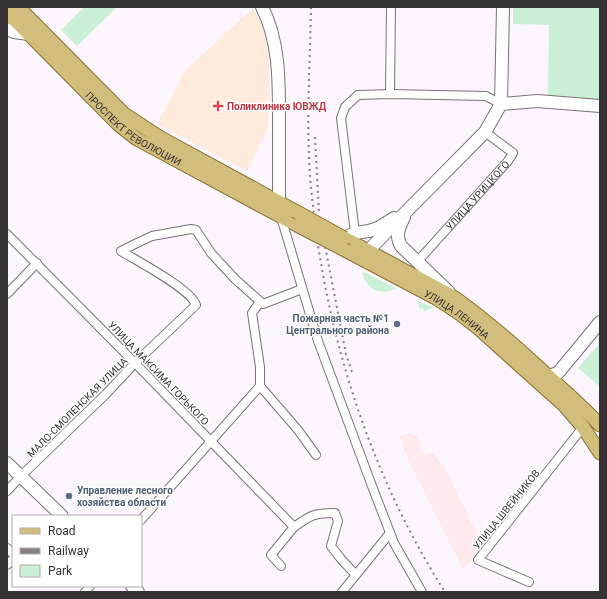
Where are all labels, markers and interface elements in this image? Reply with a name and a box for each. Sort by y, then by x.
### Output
street label: ПРОСПЕКТ РЕВОЛЮЦИИ [83,90,183,168]
marker: Поликлиника ЮВЖД [212,100,224,112]
place label: Поликлиника ЮВЖД [227,101,327,112]
street label: УЛИЦА УРИЦКОГО [444,159,512,232]
street label: УЛИЦА ЛЕНИНА [422,288,492,342]
place label: Пожарная часть №1 Центрального района [286,313,390,336]
street label: УЛИЦА МАКСИМА ГОРЬКОГО [106,319,211,427]
marker: Пожарная часть №1 Центрального района [392,319,402,329]
street label: МАЛО-СМОЛЕНСКАЯ УЛИЦА [25,355,130,459]
street label: УЛИЦА ШВЕЙНИКОВ [470,467,542,551]
place label: Управление лесного хозяйства области [77,485,173,508]
marker: Управление лесного хозяйства области [64,491,74,501]
legend [12,515,142,587]
text: Road [48,524,76,538]
text: Railway [48,544,89,558]
text: Park [48,564,73,578]

